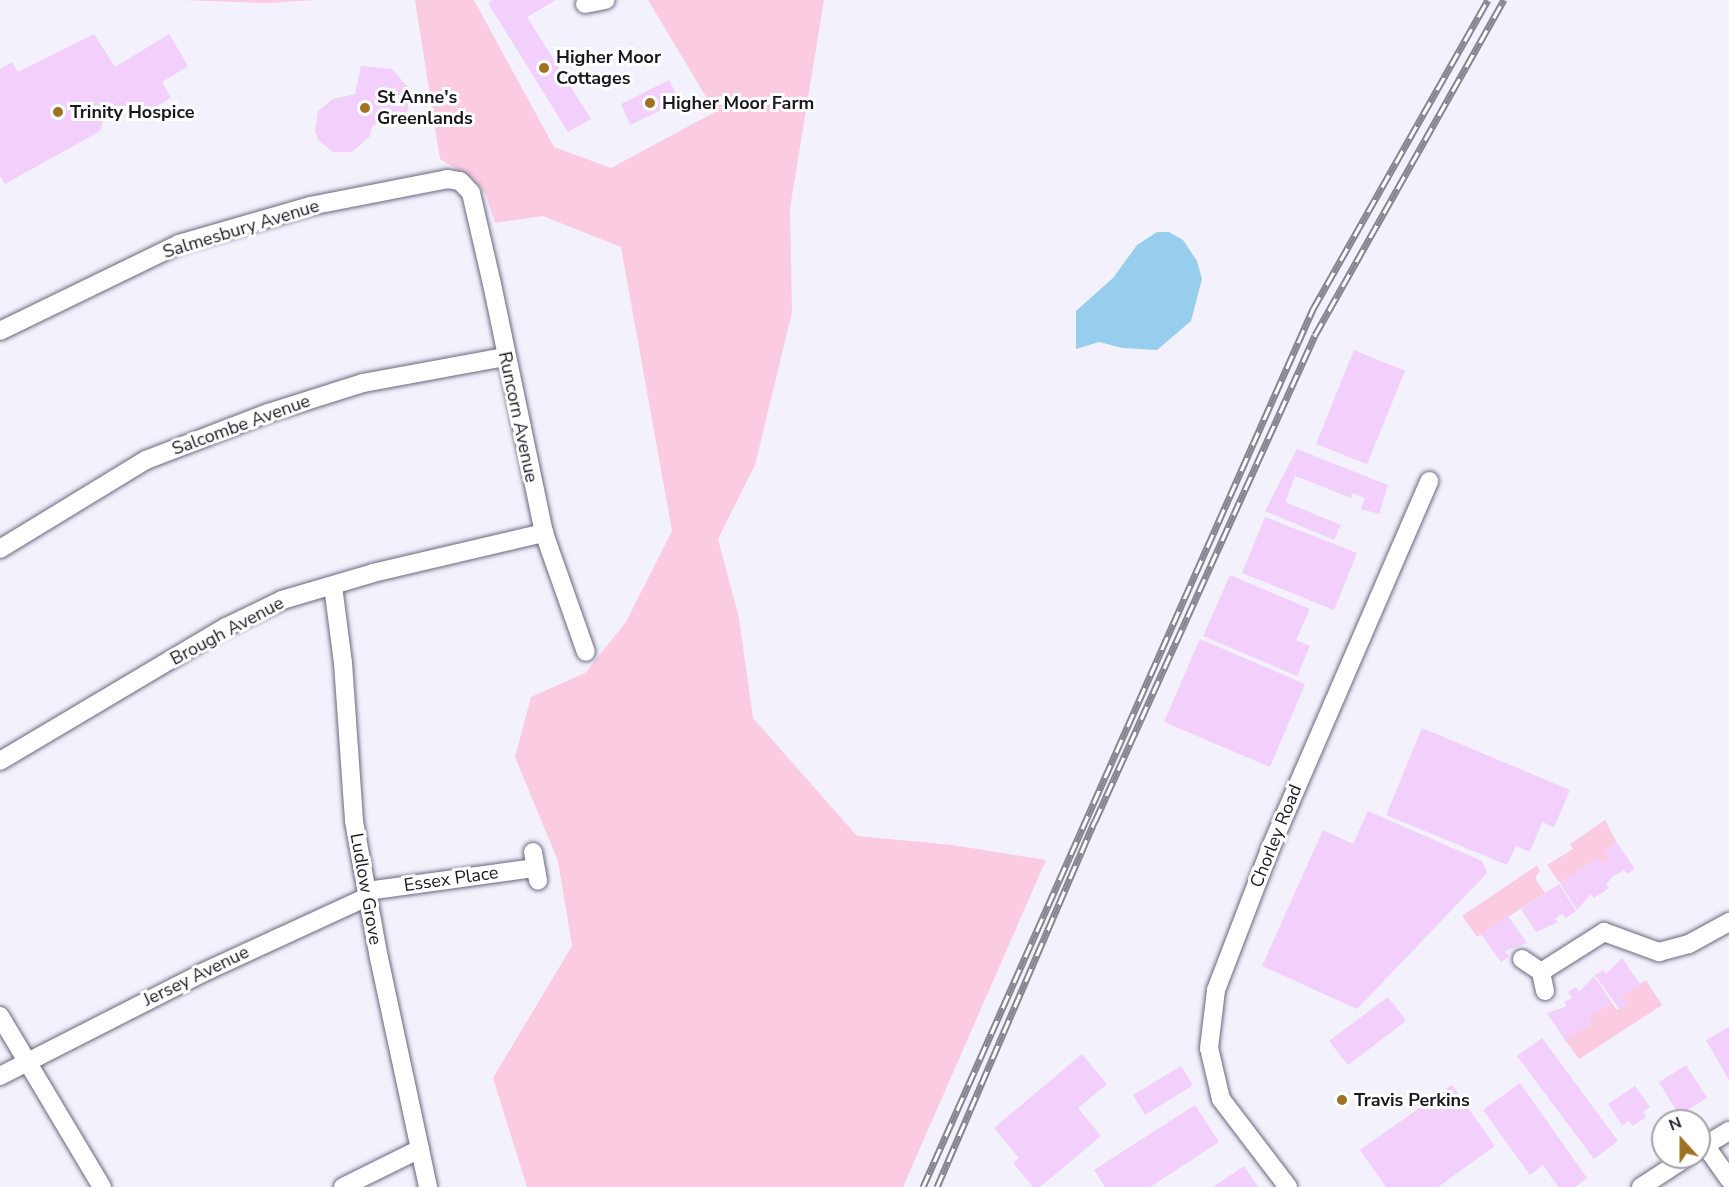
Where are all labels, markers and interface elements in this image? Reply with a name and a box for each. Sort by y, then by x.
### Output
place label: Higher Moor Cottages [556,47,661,90]
marker: Higher Moor Cottages [537,61,551,75]
place label: St Anne's Greenlands [377,87,473,130]
place label: Higher Moor Farm [662,92,814,114]
marker: Higher Moor Farm [643,96,657,110]
place label: Trinity Hospice [70,101,194,123]
marker: St Anne's Greenlands [358,101,372,115]
marker: Trinity Hospice [51,105,65,119]
street label: Salmesbury Avenue [160,195,322,263]
street label: Runcorn Avenue [494,350,542,484]
street label: Salcombe Avenue [169,390,313,460]
street label: Brough Avenue [167,592,287,670]
street label: Chorley Road [1246,781,1306,891]
street label: Ludlow Grove [346,831,386,947]
street label: Essex Place [402,862,500,896]
street label: Jersey Avenue [140,941,252,1011]
place label: Travis Perkins [1354,1089,1470,1111]
marker: Travis Perkins [1335,1093,1349,1107]
north arrow [1651,1109,1711,1169]
text: N [1666,1112,1685,1136]

